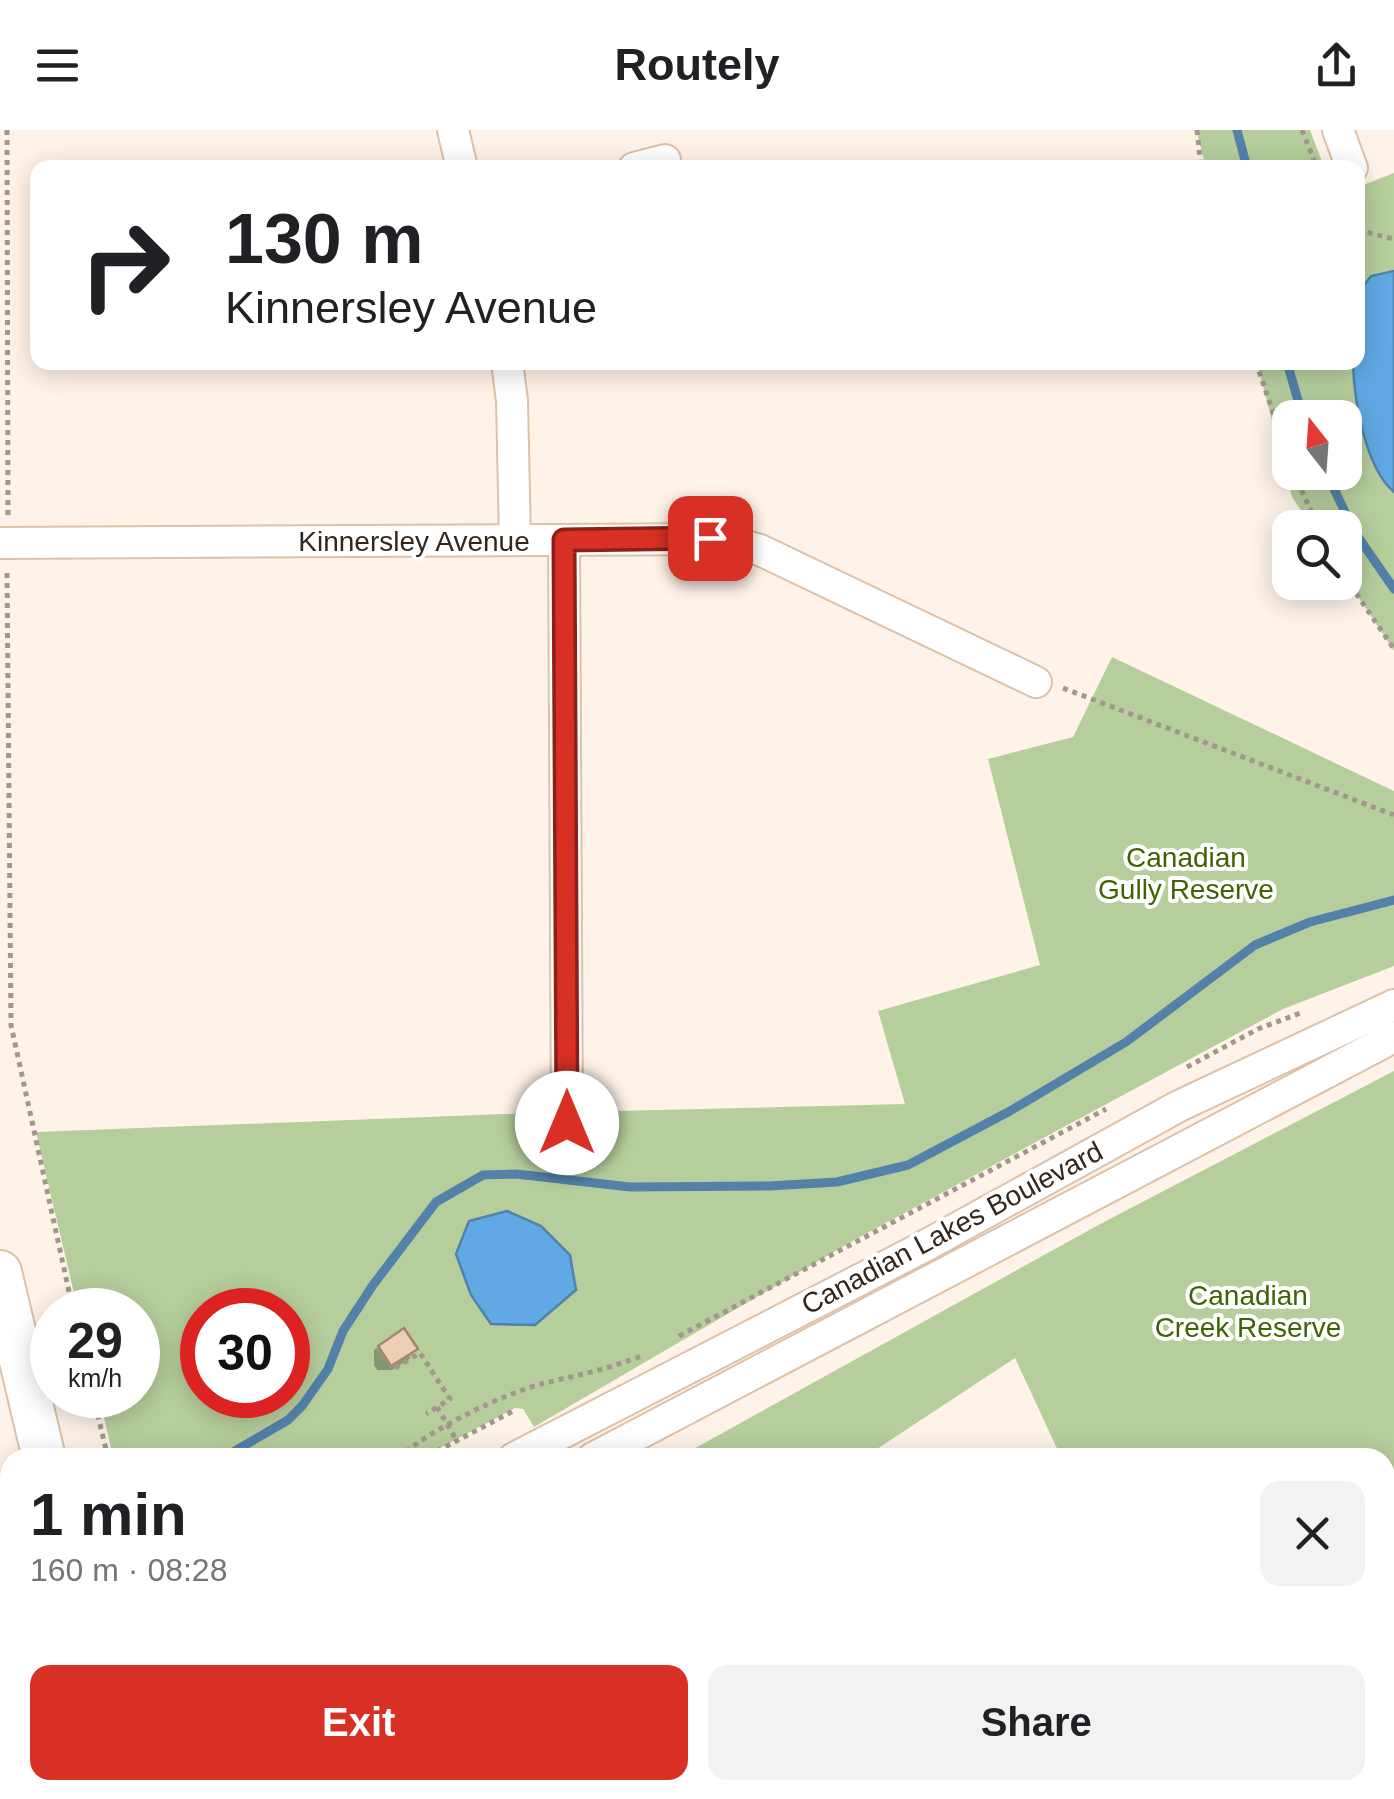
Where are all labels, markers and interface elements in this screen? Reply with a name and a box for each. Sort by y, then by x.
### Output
icon: menu [30,38,85,93]
icon: share [1309,38,1364,93]
text: Routely [614,39,780,90]
icon: right [60,200,190,330]
text: 130 m [225,200,423,278]
text: Kinnersley Avenue [225,282,597,333]
north arrow [1272,400,1362,490]
map controls [1272,400,1362,600]
pin [668,496,753,581]
button: search [1272,510,1362,600]
icon: arrive [683,511,738,566]
street label: Kinnersley Avenue [298,526,530,557]
park label: Canadian Gully Reserve [1098,842,1274,905]
position arrow [515,1071,619,1175]
street label: Canadian Lakes Boulevard [796,1135,1108,1321]
park label: Canadian Creek Reserve [1155,1280,1341,1343]
speed limit sign: 30 [180,1288,310,1418]
text: 29 [67,1313,123,1369]
text: km/h [68,1364,122,1392]
text: 1 min [30,1481,187,1548]
button: close [1260,1481,1365,1586]
text: 160 m · 08:28 [30,1552,227,1588]
button: Exit [30,1665,688,1780]
button: Share [708,1665,1365,1780]

